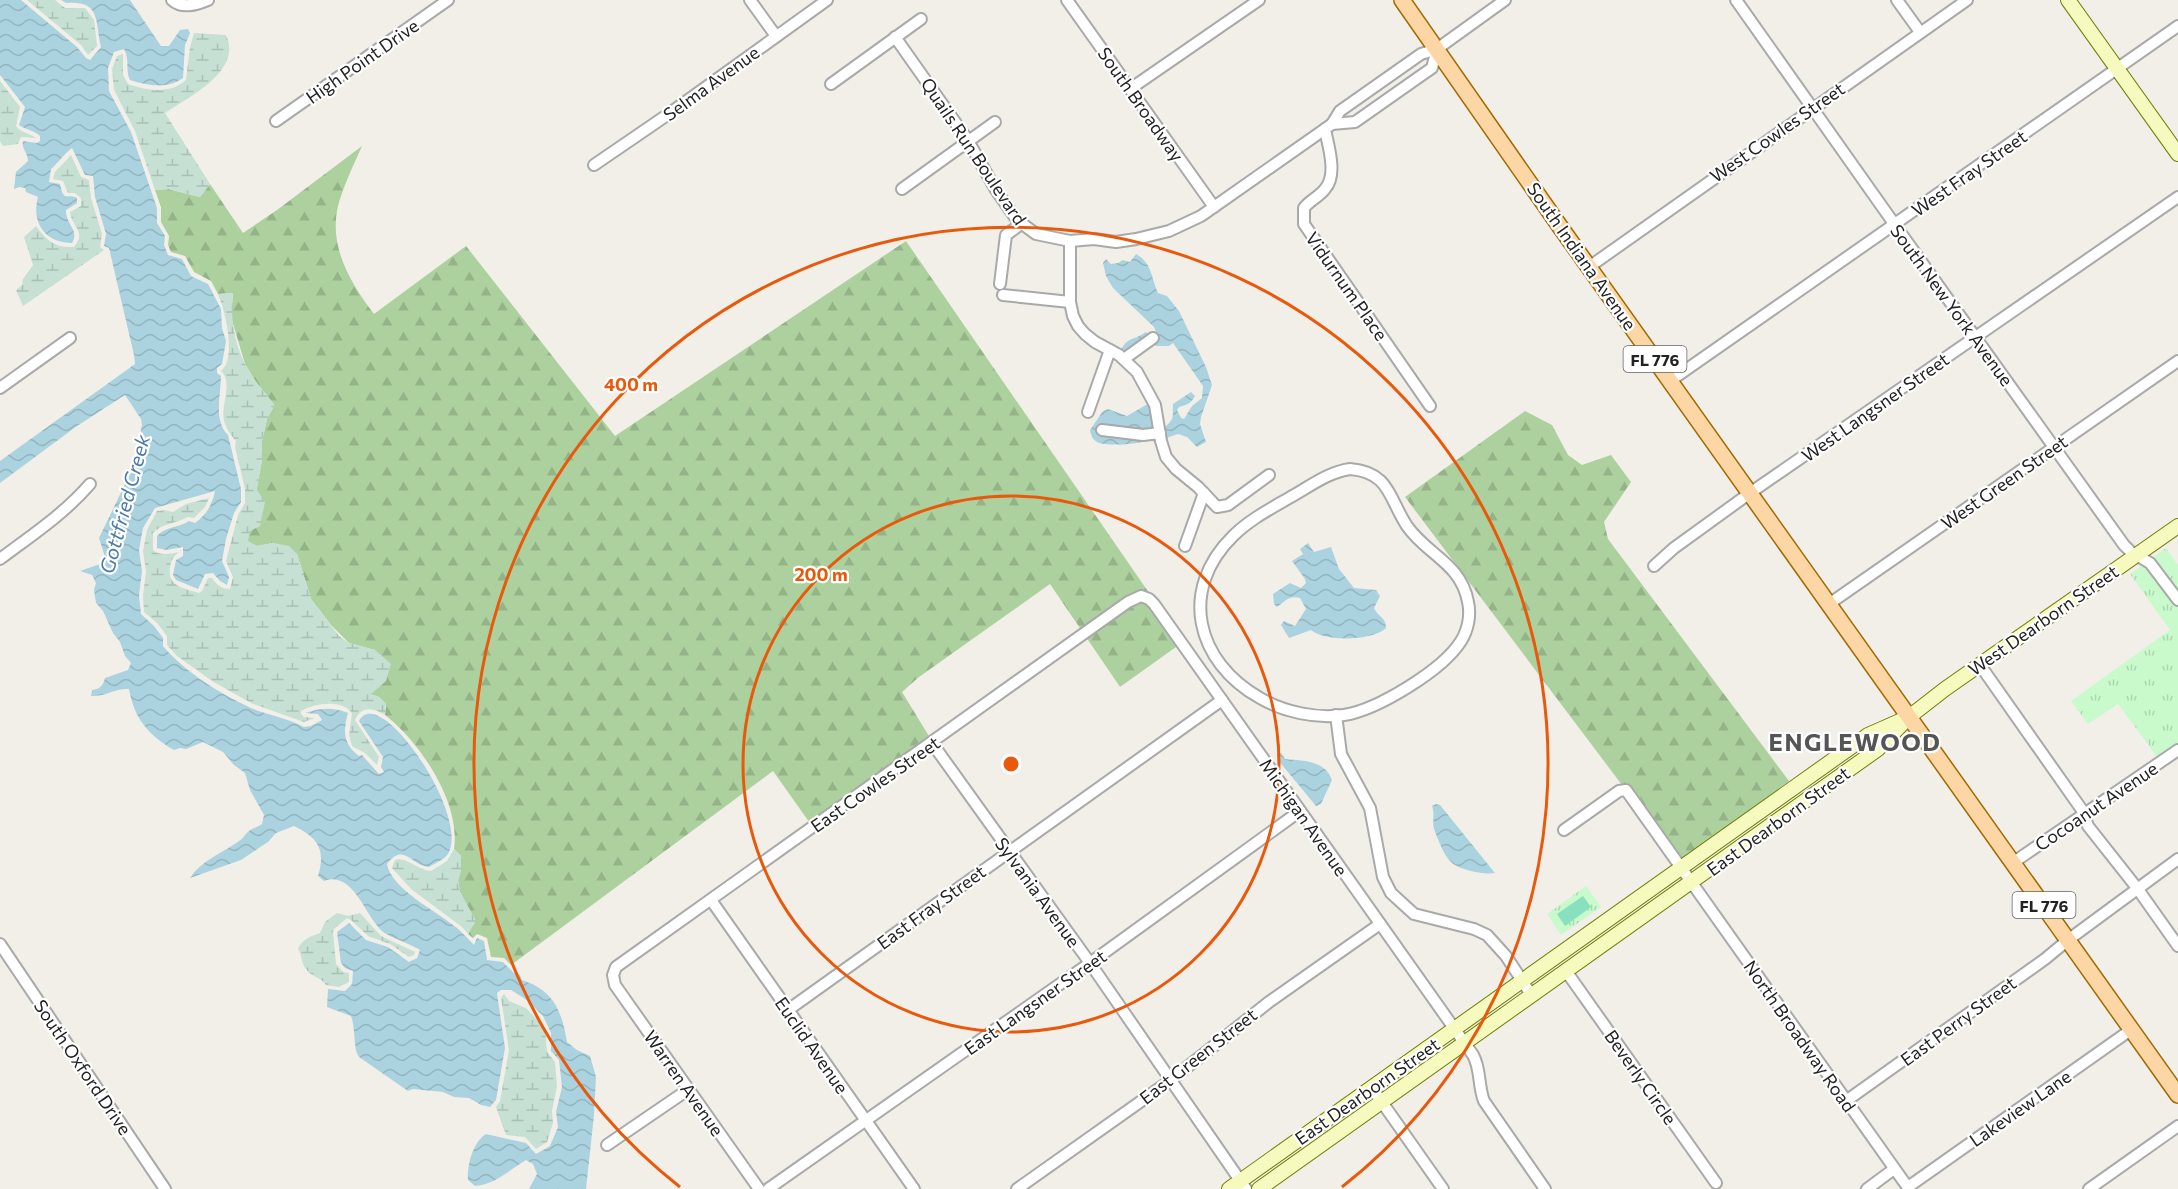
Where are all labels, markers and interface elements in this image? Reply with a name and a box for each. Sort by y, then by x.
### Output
street label: High Point Drive [301,14,423,108]
street label: Selma Avenue [659,41,763,125]
street label: South Broadway [1093,43,1189,165]
street label: Quails Run Boulevard [917,73,1031,229]
street label: West Cowles Street [1705,77,1849,187]
street label: West Fray Street [1907,125,2031,221]
street label: South Indiana Avenue [1523,178,1641,334]
street label: South New York Avenue [1886,220,2018,390]
street label: Vidurnum Place [1301,227,1393,345]
road number: FL 776 [1624,346,1686,372]
street label: West Langsner Street [1797,348,1953,466]
text: 400 m [604,373,658,395]
street label: West Green Street [1937,430,2071,534]
water label: Gottfried Creek [94,431,154,576]
street label: West Dearborn Street [1964,560,2122,680]
text: 200 m [794,563,848,585]
district label: ENGLEWOOD [1769,727,1941,756]
street label: East Cowles Street [806,731,944,837]
centre of rings [1001,754,1021,774]
street label: Michigan Avenue [1255,754,1353,880]
street label: Cocoanut Avenue [2030,757,2162,855]
street label: East Dearborn Street [1702,762,1854,880]
street label: Sylvania Avenue [991,833,1085,951]
street label: East Fray Street [872,860,990,954]
road number: FL 776 [2012,892,2076,918]
street label: East Langsner Street [960,945,1110,1059]
street label: North Broadway Road [1739,956,1861,1116]
street label: East Perry Street [1896,972,2020,1070]
street label: Euclid Avenue [771,993,853,1097]
street label: South Oxford Drive [30,995,136,1139]
street label: East Green Street [1135,1003,1261,1109]
street label: Beverly Circle [1600,1025,1682,1129]
street label: Warren Avenue [639,1026,729,1140]
street label: East Dearborn Street [1290,1033,1444,1149]
street label: Lakeview Lane [1965,1065,2075,1151]

